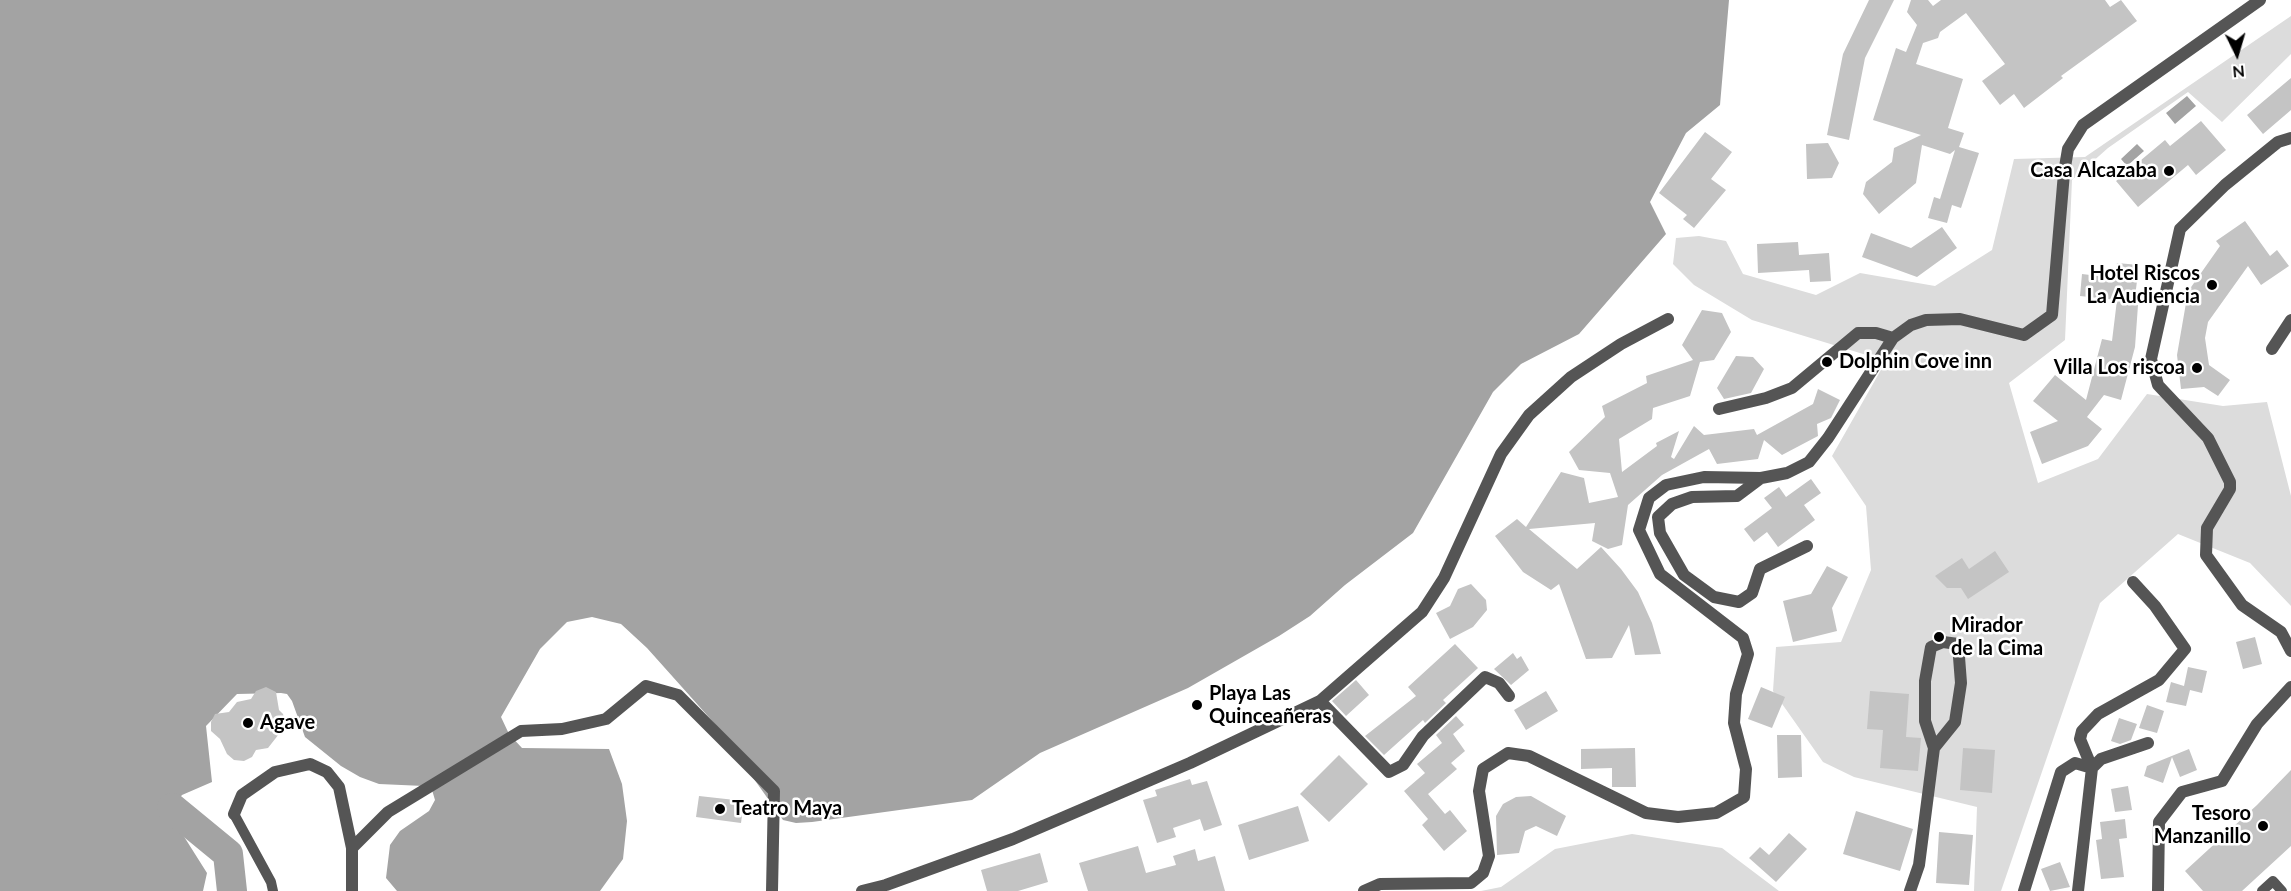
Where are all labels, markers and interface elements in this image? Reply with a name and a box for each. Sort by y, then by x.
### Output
north arrow [2207,24,2267,84]
text: N [2232,62,2246,82]
place label: Casa Alcazaba [2030,159,2157,183]
marker: Casa Alcazaba [2162,164,2176,178]
place label: Hotel Riscos La Audiencia [2086,262,2200,309]
marker: Hotel Riscos La Audiencia [2205,278,2219,292]
place label: Dolphin Cove inn [1839,350,1992,374]
marker: Dolphin Cove inn [1820,355,1834,369]
place label: Villa Los riscoa [2054,356,2185,380]
marker: Villa Los riscoa [2190,361,2204,375]
place label: Mirador de la Cima [1951,614,2043,661]
marker: Mirador de la Cima [1932,630,1946,644]
place label: Playa Las Quinceañeras [1209,682,1331,729]
marker: Playa Las Quinceañeras [1190,698,1204,712]
place label: Agave [260,711,315,735]
marker: Agave [241,716,255,730]
place label: Teatro Maya [732,797,842,821]
marker: Teatro Maya [713,802,727,816]
place label: Tesoro Manzanillo [2154,802,2251,849]
marker: Tesoro Manzanillo [2256,819,2270,833]

